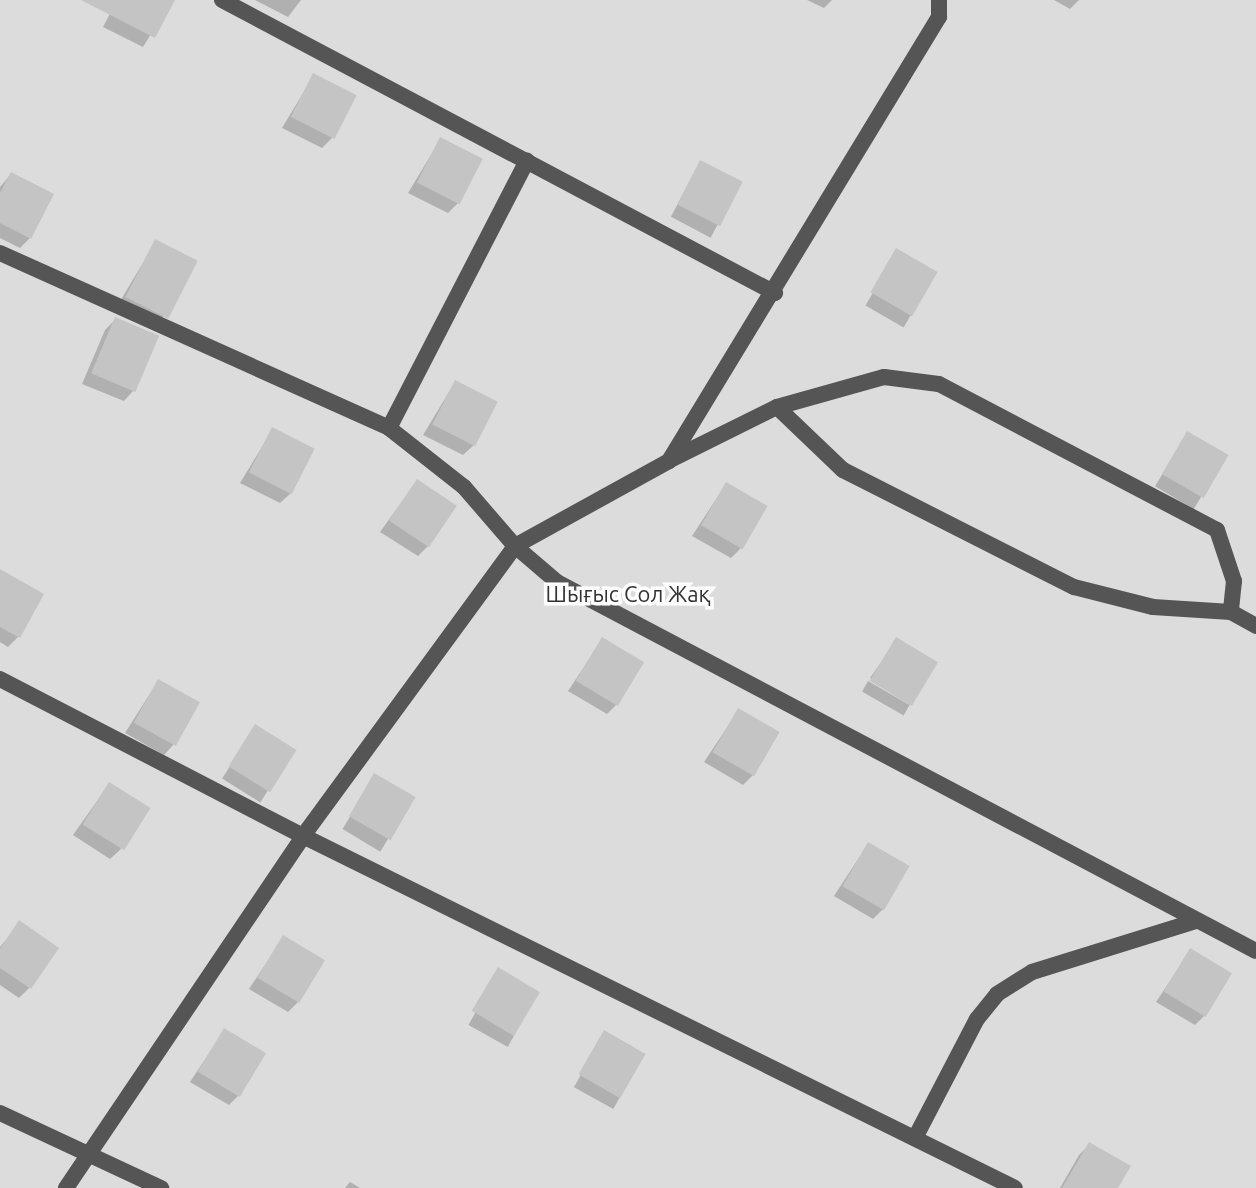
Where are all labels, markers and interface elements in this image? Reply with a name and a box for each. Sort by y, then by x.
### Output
park label: Шығыс Сол Жақ [546,581,710,607]

